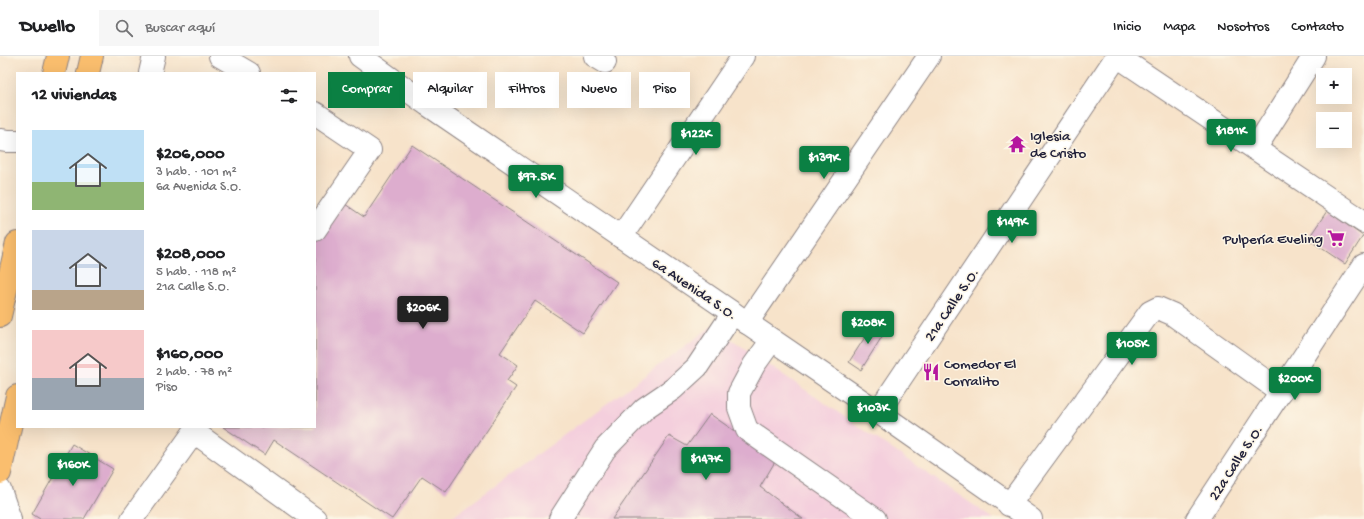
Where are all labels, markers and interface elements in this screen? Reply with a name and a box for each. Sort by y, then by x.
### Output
search box [99,10,379,46]
text: Dwello [20,16,75,39]
icon: search [113,17,135,39]
text: Buscar aquí [145,19,215,37]
text: Inicio [1113,19,1141,36]
text: Mapa [1163,19,1195,36]
text: Nosotros [1217,19,1269,36]
text: Contacto [1291,19,1344,36]
map controls [1316,68,1352,148]
button: + [1316,68,1352,104]
chip: Comprar [328,72,405,108]
chip: Alquilar [413,72,487,108]
chip: Filtros [495,72,559,108]
chip: Nuevo [567,72,631,108]
chip: Piso [639,72,690,108]
icon: filters [278,85,300,107]
text: 12 viviendas [32,86,116,106]
button: − [1316,112,1352,148]
pin: $181K [1203,119,1259,153]
pin: $122K [668,122,724,156]
text: $181K [1216,124,1246,139]
text: $122K [681,127,712,142]
place label: Iglesia de Cristo [1030,128,1086,163]
temple icon: Iglesia de Cristo [1007,134,1027,154]
text: $206,000 [156,145,225,165]
icon: home [64,146,112,194]
pin: $139K [796,146,852,180]
text: $139K [808,151,840,166]
text: 3 hab. · 101 m² [156,165,237,180]
pin: $97.5K [503,165,569,199]
text: $97.5K [517,170,555,185]
text: 6a Avenida S.O. [156,180,242,195]
pin: $149K [984,210,1040,244]
text: $149K [997,215,1027,230]
supermarket icon: Pulpería Eveling [1326,228,1346,248]
place label: Pulpería Eveling [1222,231,1323,249]
text: $208,000 [156,245,225,265]
icon: home [64,246,112,294]
street label: 6a Avenida S.O. [648,254,740,325]
text: 5 hab. · 118 m² [156,265,236,280]
street label: 21a Calle S.O. [921,265,984,345]
text: 21a Calle S.O. [156,280,230,295]
pin: $206K [395,296,451,330]
text: $206K [406,301,440,316]
pin: $208K [840,311,896,345]
text: $208K [851,316,885,331]
pin: $105K [1104,332,1160,366]
text: $105K [1116,337,1148,352]
text: $160,000 [156,345,223,365]
icon: home [64,346,112,394]
place label: Comedor El Corralito [944,356,1016,391]
restaurant icon: Comedor El Corralito [921,362,941,382]
text: 2 hab. · 78 m² [156,365,232,380]
pin: $200K [1267,367,1323,401]
text: $200K [1278,372,1312,387]
text: Piso [156,380,178,395]
pin: $103K [845,396,901,430]
text: $103K [857,401,889,416]
street label: 22a Calle S.O. [1206,422,1268,504]
pin: $147K [678,447,734,481]
text: $147K [690,452,722,467]
pin: $160K [45,453,101,487]
text: $160K [57,458,89,473]

